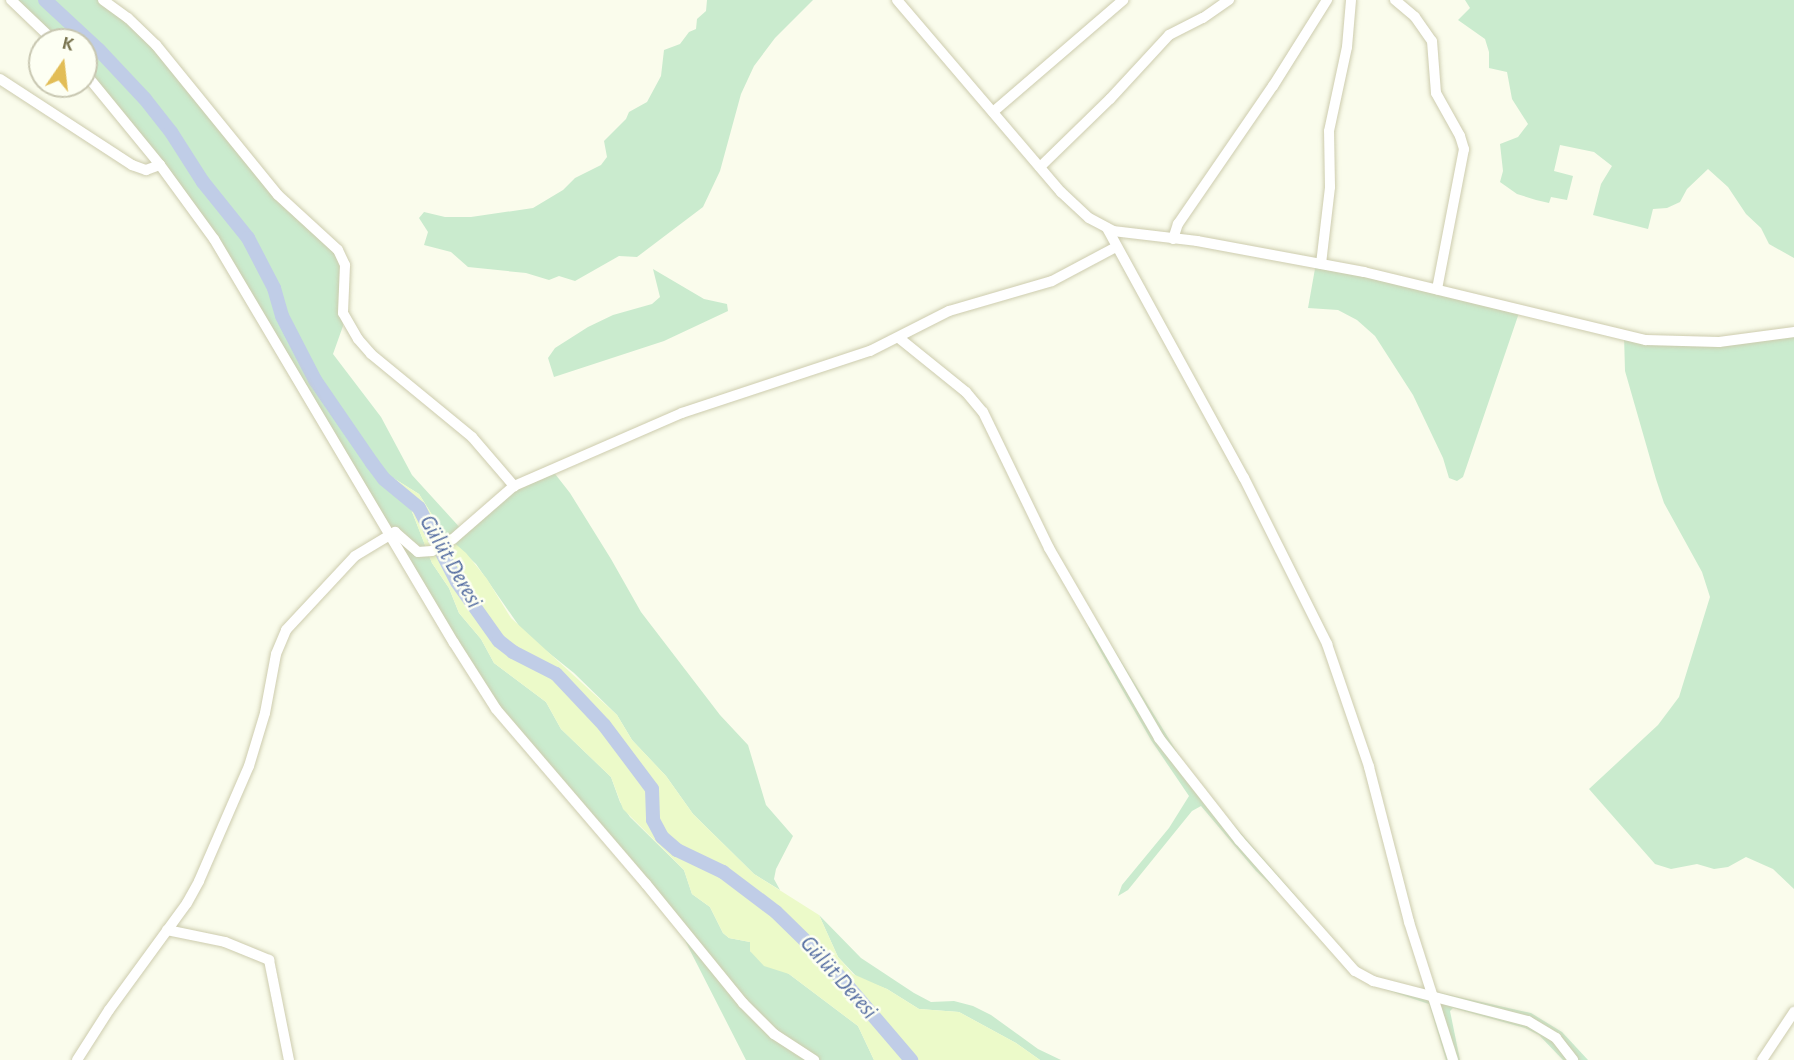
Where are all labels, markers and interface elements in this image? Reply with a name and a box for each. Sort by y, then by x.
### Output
north arrow [28,28,98,98]
text: K [60,34,75,55]
water label: Gülüt Deresi [412,511,488,613]
water label: Gülüt Deresi [793,931,883,1025]

